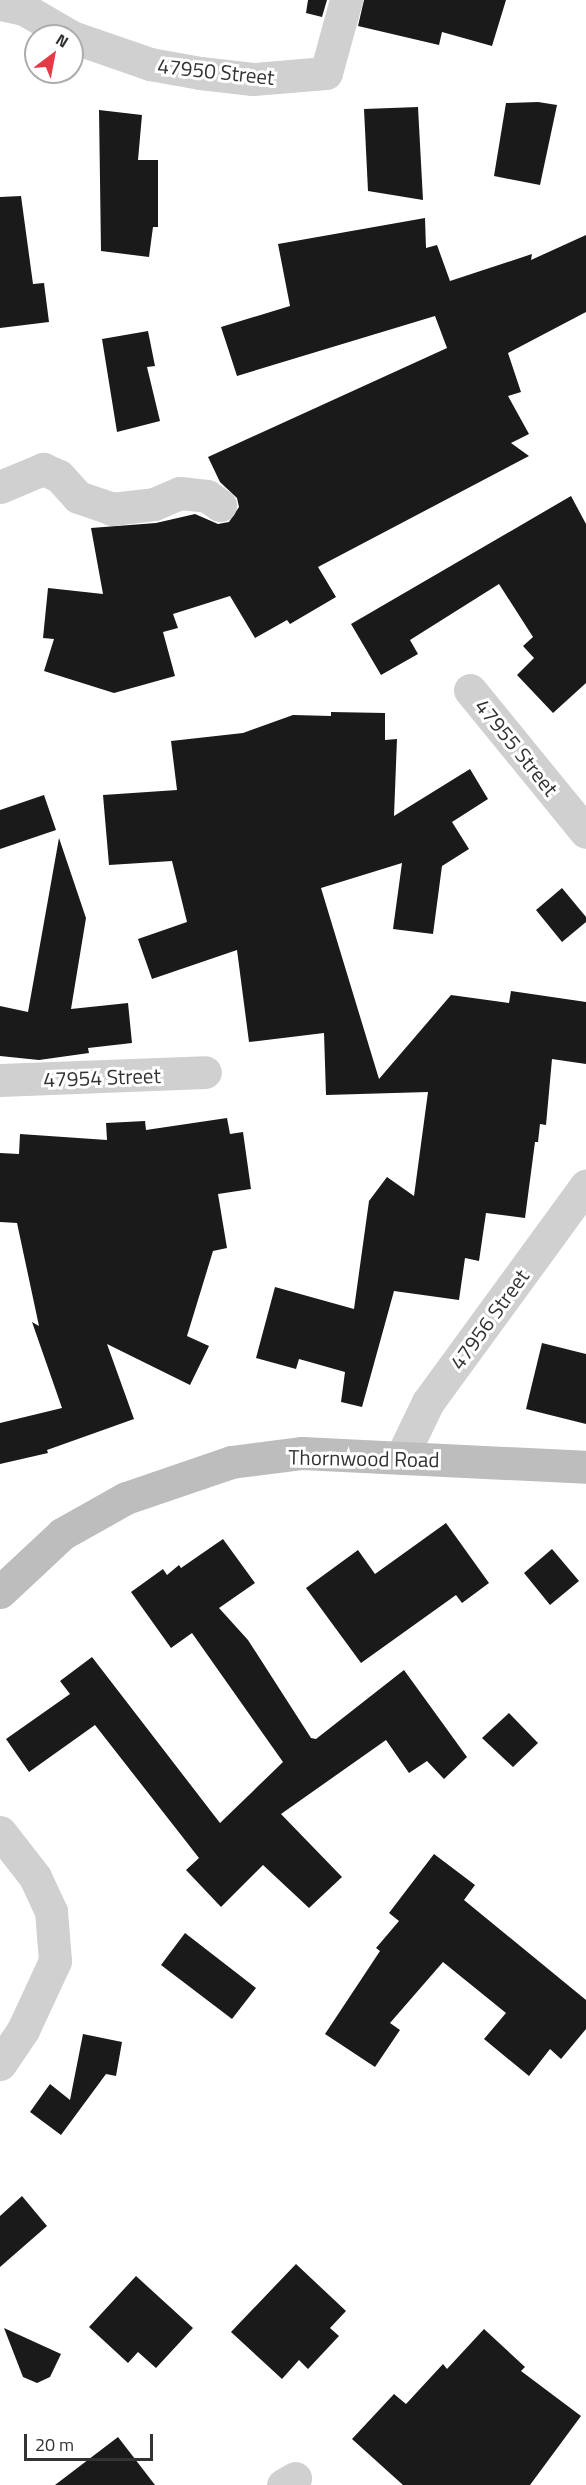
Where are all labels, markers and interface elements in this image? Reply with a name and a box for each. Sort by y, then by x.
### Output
north arrow [24,24,84,84]
text: N [51,27,74,54]
street label: 47950 Street [156,52,276,90]
street label: 47955 Street [470,693,564,801]
street label: 47954 Street [43,1062,161,1092]
street label: 47956 Street [444,1264,534,1374]
street label: Thornwood Road [288,1444,440,1472]
scale bar [27,2422,156,2460]
text: 20 m [35,2431,74,2458]

